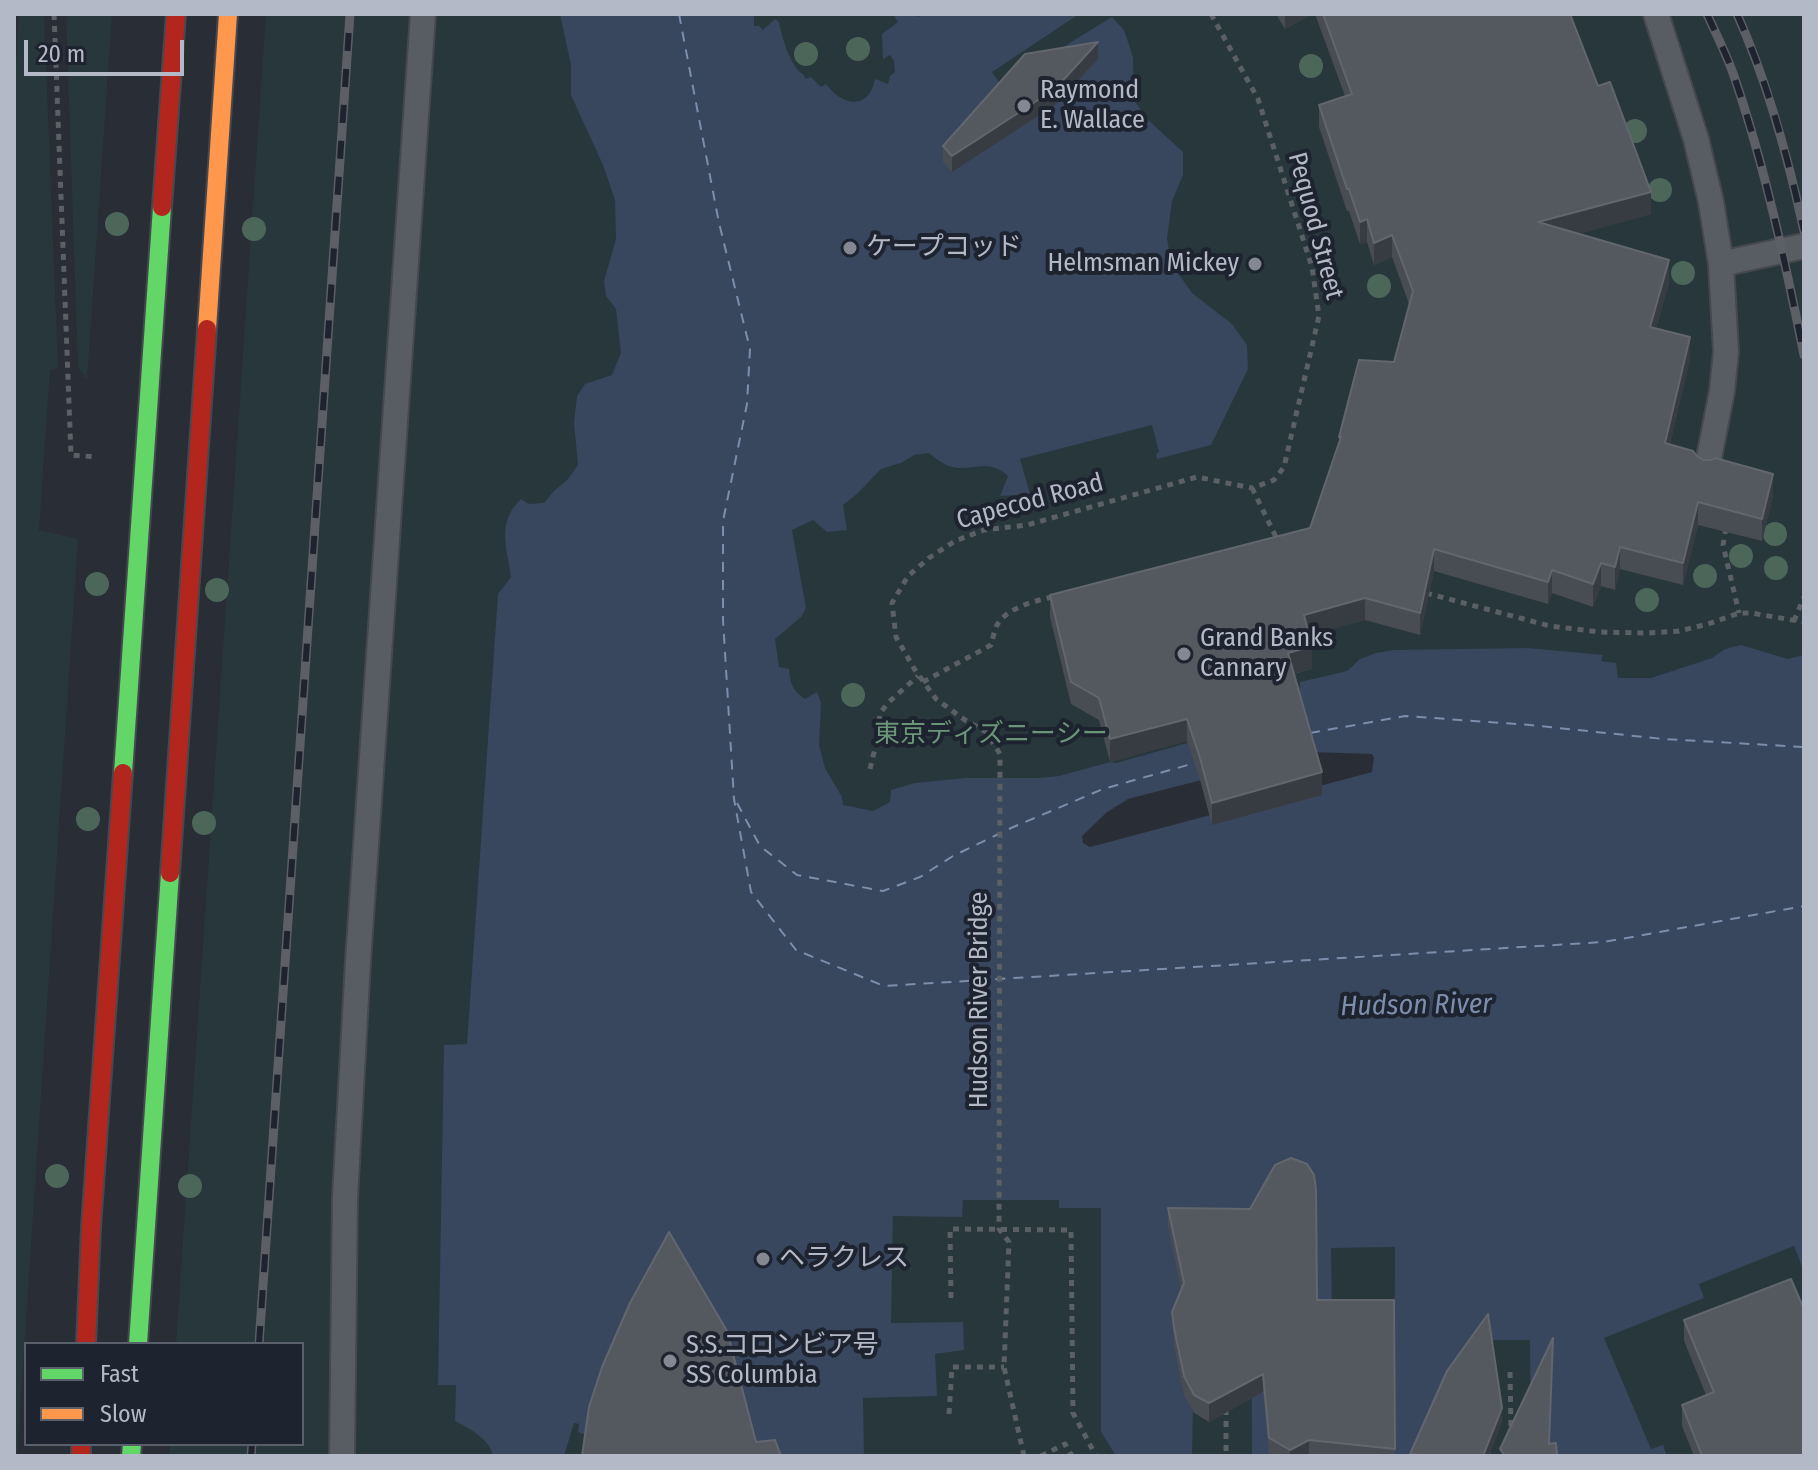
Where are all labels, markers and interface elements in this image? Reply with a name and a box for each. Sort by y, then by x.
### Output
scale bar [28,24,188,74]
text: 20 m [38,40,85,68]
place label: Raymond E. Wallace [1040,75,1145,136]
marker: Raymond E. Wallace [1015,97,1033,115]
street label: Pequod Street [1280,149,1350,303]
place label: ケープコッド [866,232,1022,264]
marker: ケープコッド [841,239,859,257]
place label: Helmsman Mickey [1048,248,1239,280]
marker: Helmsman Mickey [1246,255,1264,273]
street label: Capecod Road [953,467,1107,537]
place label: Grand Banks Cannary [1200,623,1333,684]
marker: Grand Banks Cannary [1175,645,1193,663]
park label: 東京ディズニーシー [874,719,1108,751]
street label: Hudson River Bridge [964,892,996,1108]
water label: Hudson River [1340,988,1492,1024]
place label: ヘラクレス [779,1243,909,1275]
marker: ヘラクレス [754,1250,772,1268]
place label: S.S.コロンビア号 SS Columbia [686,1330,879,1392]
legend [24,1342,304,1446]
marker: S.S.コロンビア号 SS Columbia [661,1352,679,1370]
text: Fast [100,1360,139,1388]
text: Slow [100,1400,146,1428]

